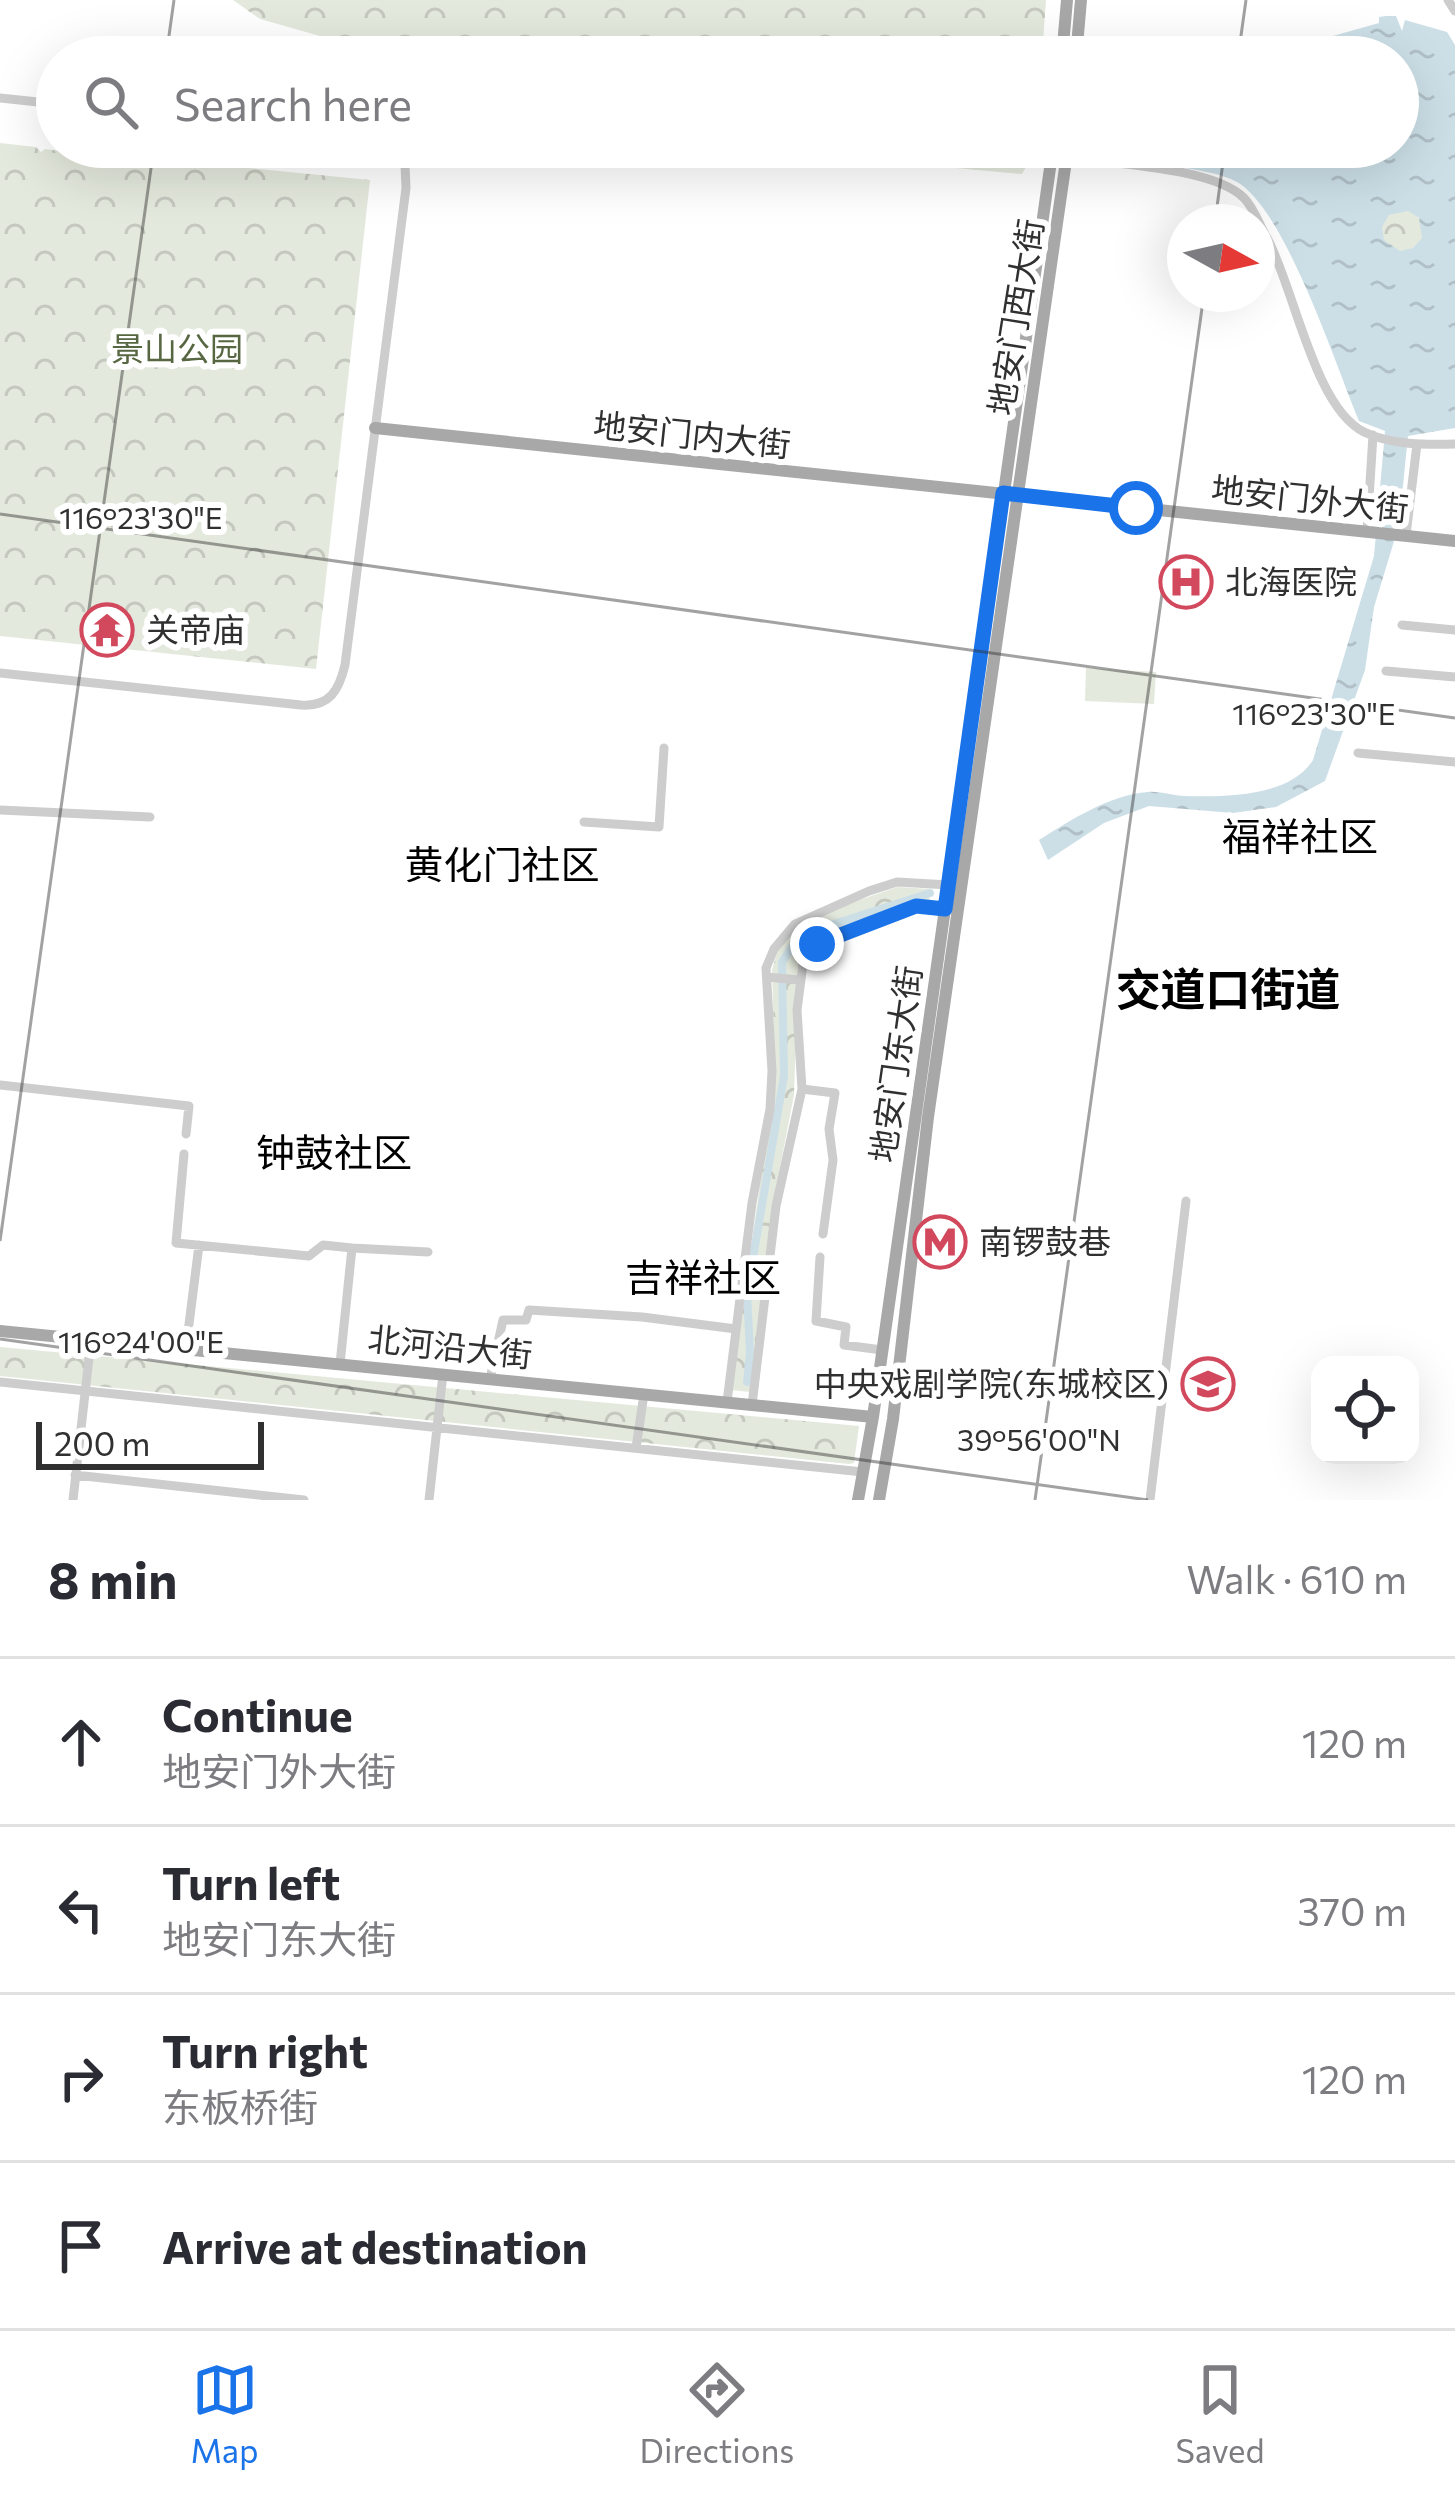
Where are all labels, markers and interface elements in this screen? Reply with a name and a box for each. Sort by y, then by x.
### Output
search box [36,36,1419,168]
icon: search [78,69,144,135]
text: Search here [174,75,412,130]
north arrow [1167,204,1275,312]
street label: 地安门西大街 [979,216,1050,418]
park label: 景山公园 [111,327,243,368]
street label: 地安门内大街 [592,403,793,464]
street label: 地安门外大街 [1210,467,1411,528]
route start [1109,481,1163,535]
text: 116°23'30"E [59,498,223,535]
hospital icon: 北海医院 [1158,554,1214,610]
place label: 北海医院 [1225,560,1357,601]
temple icon: 关帝庙 [79,602,135,658]
place label: 关帝庙 [146,608,245,649]
text: 116°23'30"E [1232,694,1396,731]
district label: 福祥社区 [1222,811,1378,859]
district label: 黄化门社区 [404,839,600,887]
route end [790,917,844,971]
district label: 交道口街道 [1115,960,1341,1015]
street label: 地安门东大街 [860,963,929,1165]
district label: 钟鼓社区 [256,1127,412,1175]
metro station icon: 南锣鼓巷 [912,1214,968,1270]
place label: 南锣鼓巷 [979,1220,1111,1261]
district label: 吉祥社区 [625,1252,781,1300]
street label: 北河沿大街 [366,1316,534,1375]
text: 116°24'00"E [58,1322,224,1359]
school or university icon: 中央戏剧学院(东城校区) [1180,1356,1236,1412]
map controls [1311,1356,1419,1464]
button: locate [1311,1356,1419,1464]
place label: 中央戏剧学院(东城校区) [814,1362,1169,1403]
scale bar [36,1416,264,1469]
text: 39°56'00"N [957,1420,1121,1457]
text: 200 m [54,1422,150,1463]
text: 8 min [48,1547,178,1610]
text: Walk · 610 m [1186,1554,1407,1602]
text: Continue [162,1686,353,1741]
icon: ahead [48,1709,114,1775]
text: 120 m [1302,1718,1407,1766]
text: 地安门外大街 [162,1746,396,1794]
text: Turn left [162,1854,340,1909]
icon: left [48,1877,114,1943]
text: 370 m [1297,1886,1407,1934]
text: 地安门东大街 [162,1914,396,1962]
text: Turn right [162,2022,368,2077]
icon: right [48,2045,114,2111]
text: 120 m [1302,2054,1407,2102]
text: 东板桥街 [162,2082,318,2130]
icon: arrive [48,2213,114,2279]
text: Arrive at destination [162,2218,588,2273]
tab: Map [191,2357,259,2470]
tab: Directions [640,2357,794,2470]
tab: Saved [1175,2357,1264,2470]

